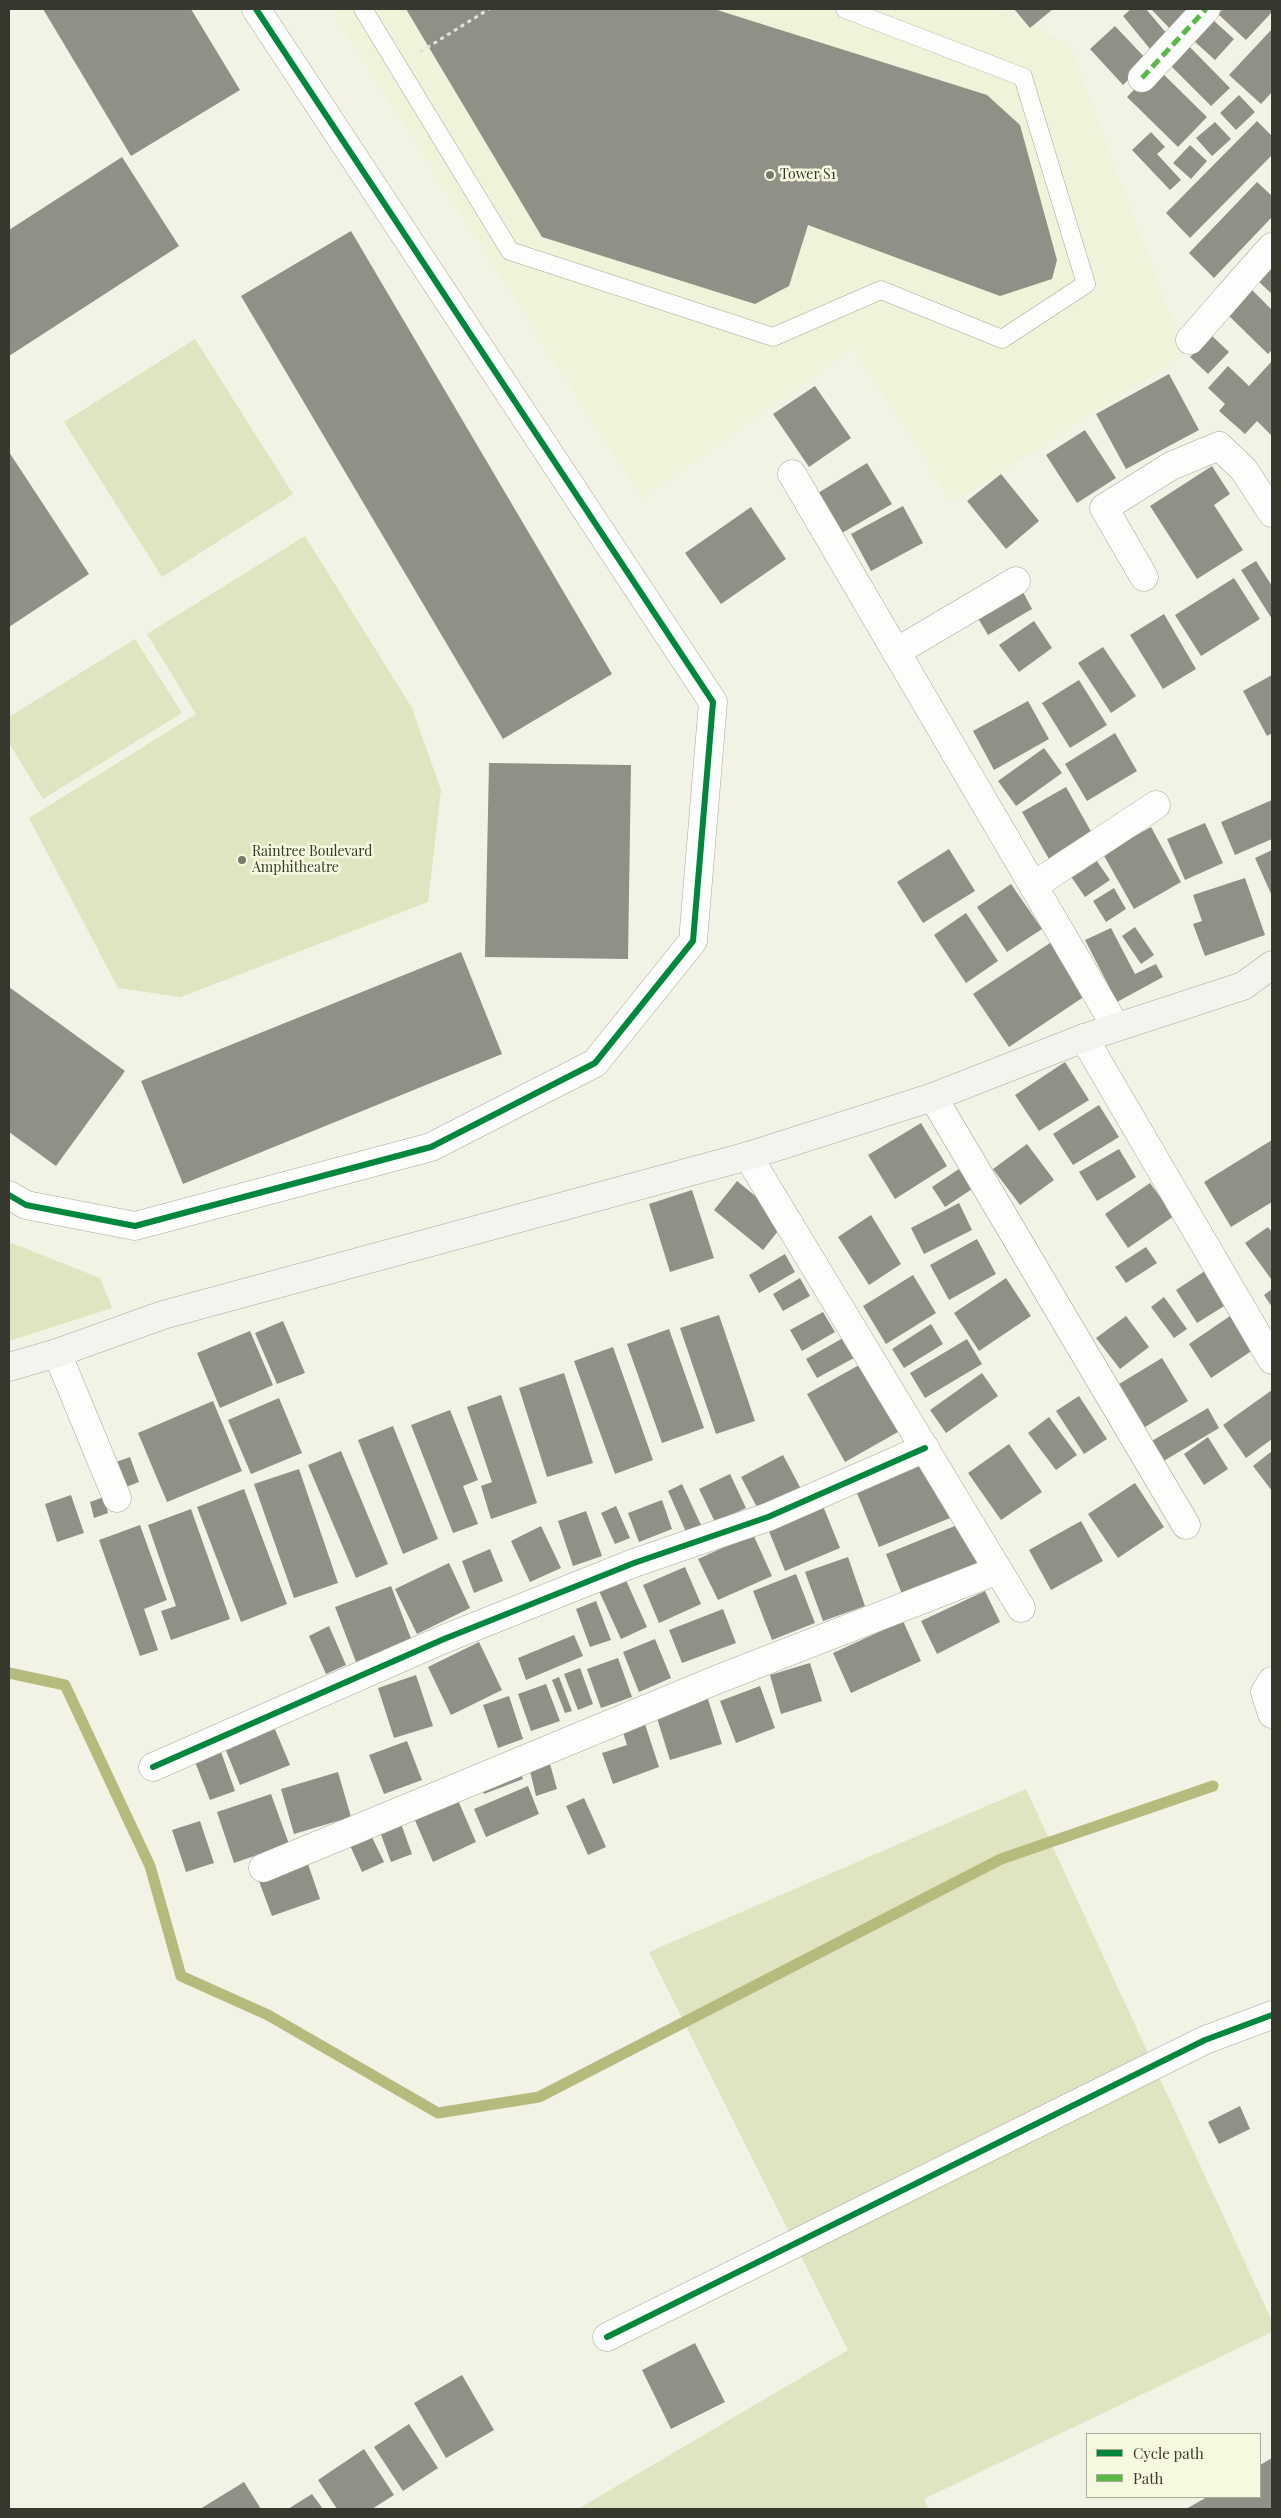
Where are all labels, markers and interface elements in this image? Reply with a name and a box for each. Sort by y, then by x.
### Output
place label: Tower S1 [780,167,836,183]
marker: Tower S1 [764,169,776,181]
place label: Raintree Boulevard Amphitheatre [252,844,372,876]
marker: Raintree Boulevard Amphitheatre [236,854,248,866]
legend [1086,2433,1261,2498]
text: Cycle path [1133,2443,1204,2463]
text: Path [1133,2468,1163,2488]

